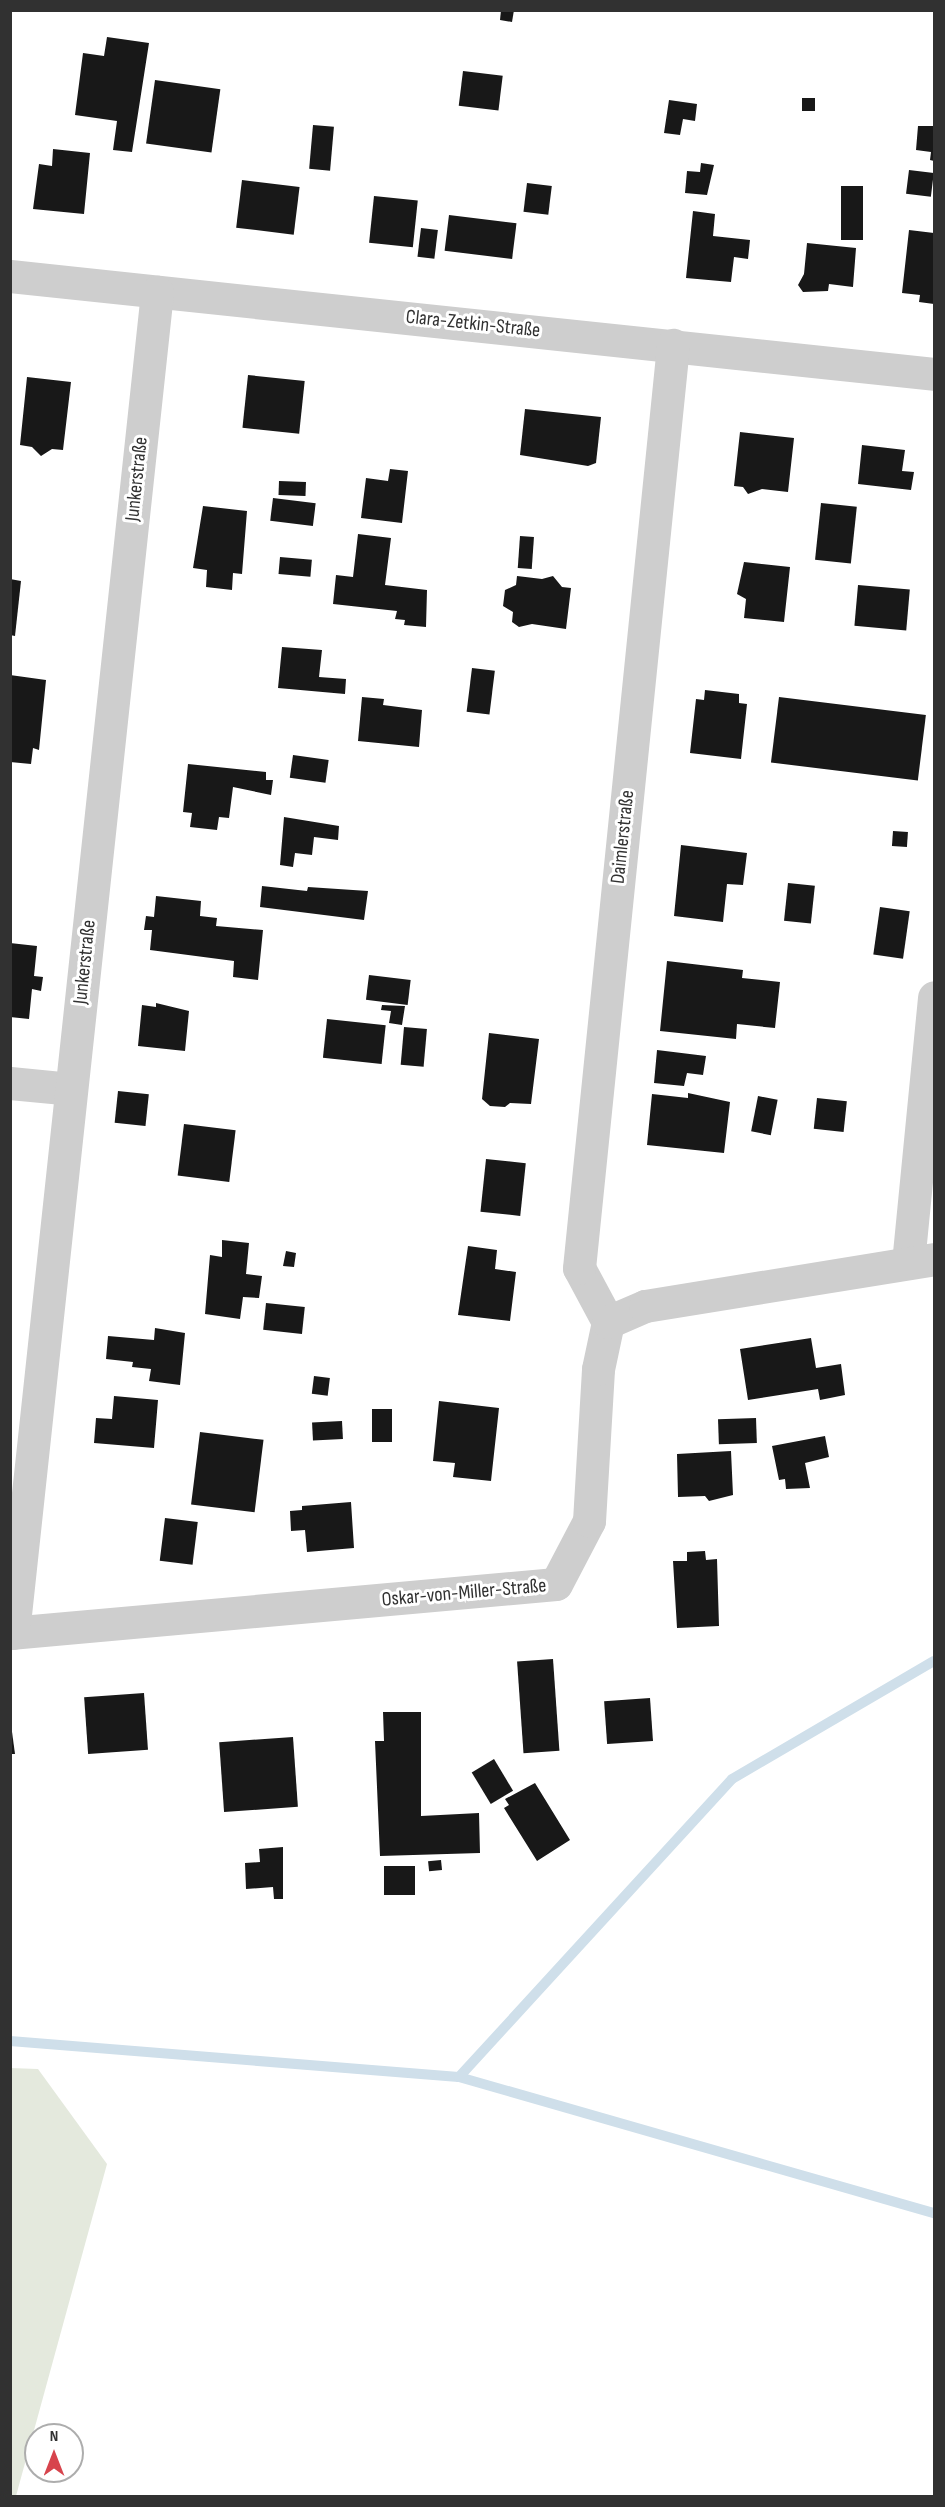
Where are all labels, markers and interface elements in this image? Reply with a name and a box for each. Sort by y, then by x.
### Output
street label: Clara-Zetkin-Straße [405,305,541,343]
street label: Junkerstraße [121,436,153,522]
street label: Daimlerstraße [606,789,640,885]
street label: Junkerstraße [69,919,101,1005]
street label: Oskar-von-Miller-Straße [381,1574,547,1612]
north arrow [24,2423,84,2483]
text: N [50,2427,58,2446]

